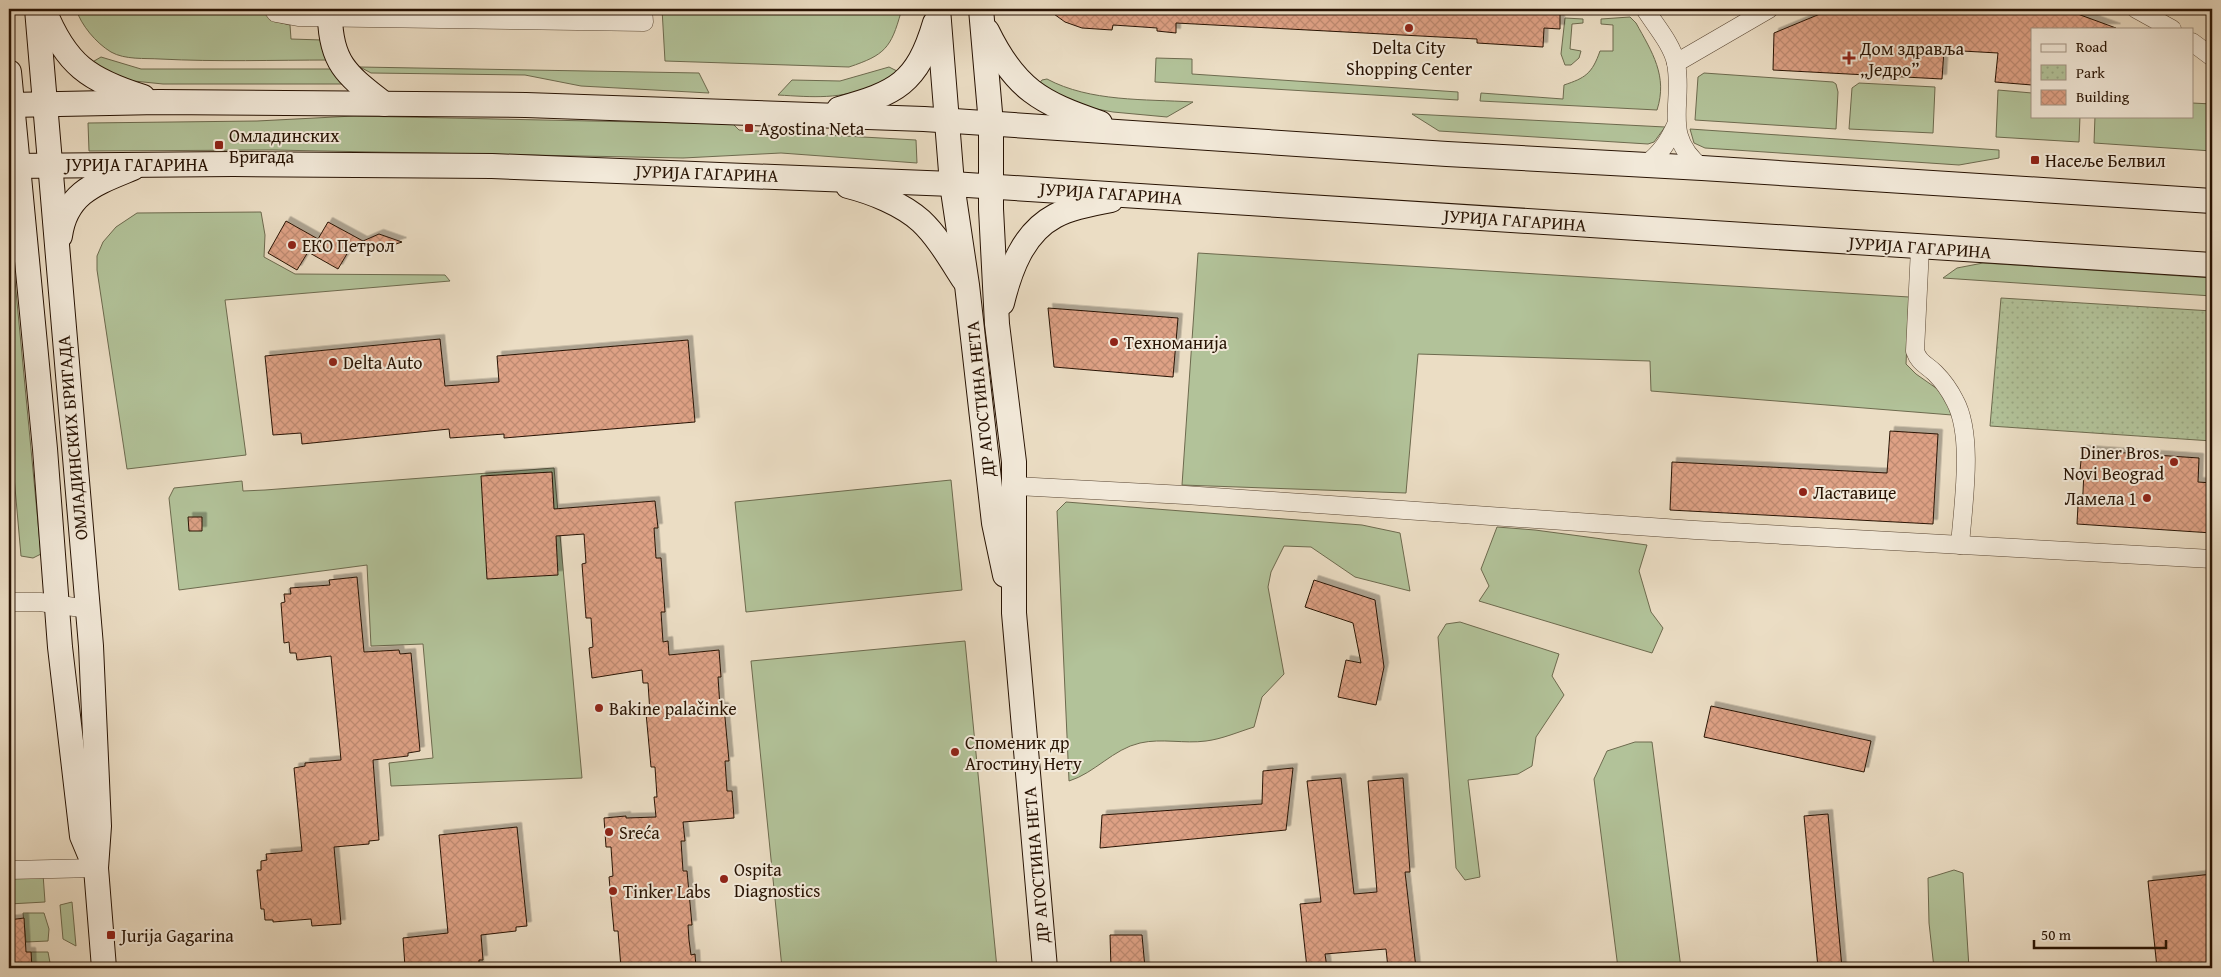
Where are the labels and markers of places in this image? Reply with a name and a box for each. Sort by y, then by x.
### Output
marker: Delta City Shopping Center [1403,22,1415,34]
place label: Delta City Shopping Center [1346,34,1473,82]
place label: Дом здравља „Једро” [1859,35,1964,83]
marker: Дом здравља „Једро” [1842,51,1856,65]
place label: Agostina Neta [759,115,865,142]
place label: Омладинских Бригада [229,122,340,170]
marker: Agostina Neta [743,122,755,134]
marker: Омладинских Бригада [213,139,225,151]
place label: Насеље Белвил [2045,147,2166,174]
marker: Насеље Белвил [2029,154,2041,166]
place label: ЕКО Петрол [302,232,395,259]
marker: ЕКО Петрол [286,239,298,251]
place label: Техноманија [1124,329,1228,356]
marker: Техноманија [1108,336,1120,348]
place label: Delta Auto [343,349,422,376]
marker: Delta Auto [327,356,339,368]
place label: Diner Bros. Novi Beograd [2063,439,2164,487]
marker: Diner Bros. Novi Beograd [2168,456,2180,468]
place label: Ластавице [1813,479,1896,506]
place label: Ламела 1 [2065,485,2137,512]
marker: Ластавице [1797,486,1809,498]
marker: Ламела 1 [2141,492,2153,504]
place label: Bakine palačinke [609,695,737,722]
marker: Bakine palačinke [593,702,605,714]
place label: Споменик др Агостину Нету [965,729,1082,777]
marker: Споменик др Агостину Нету [949,746,961,758]
place label: Sreća [619,819,660,846]
marker: Sreća [603,826,615,838]
place label: Ospita Diagnostics [734,856,820,904]
marker: Ospita Diagnostics [718,873,730,885]
place label: Tinker Labs [623,878,711,905]
marker: Tinker Labs [607,885,619,897]
place label: Jurija Gagarina [119,922,234,949]
marker: Jurija Gagarina [105,929,117,941]

